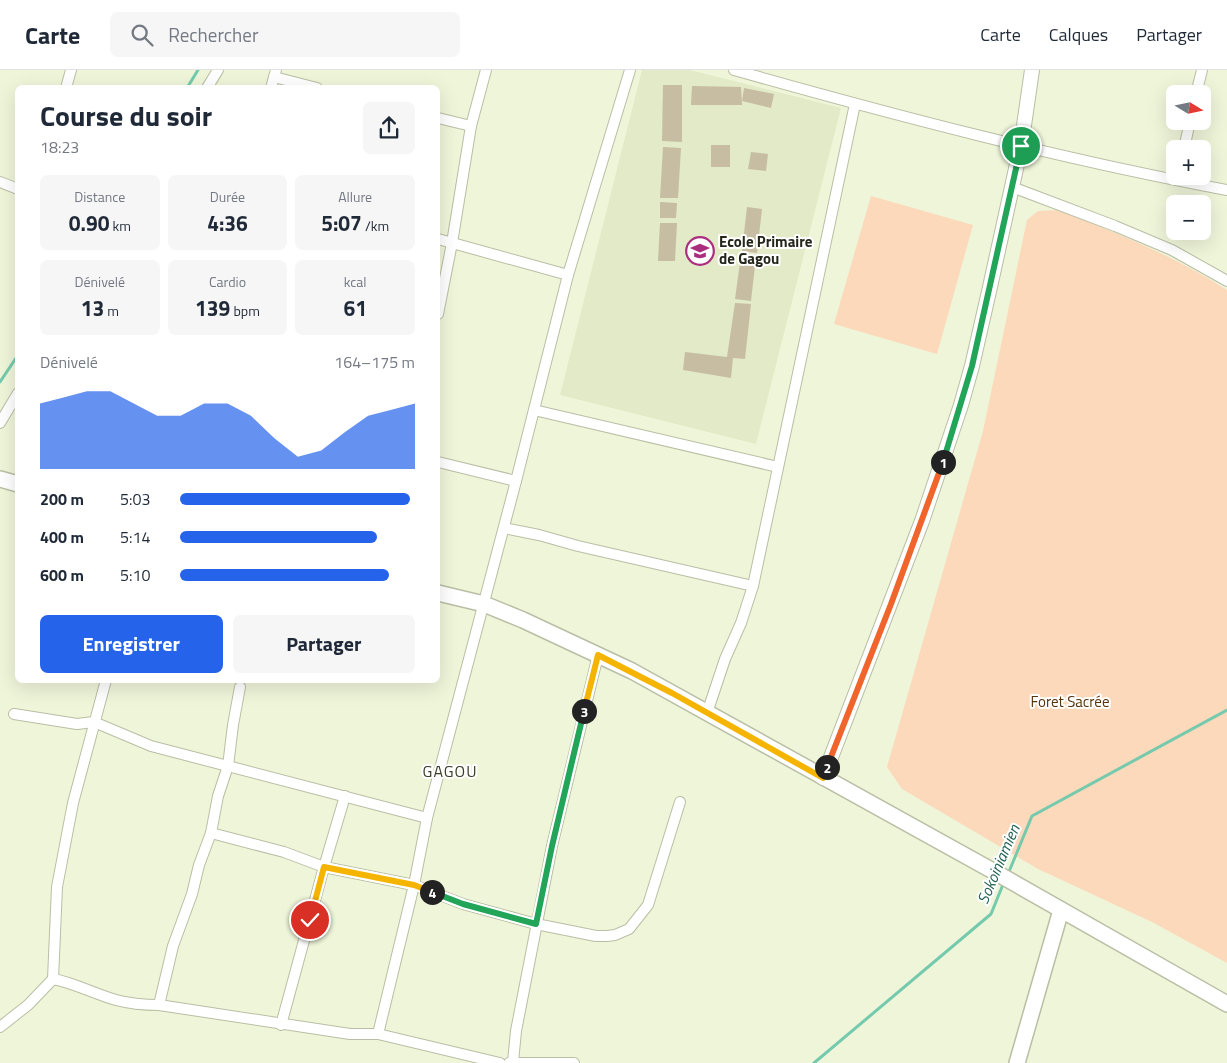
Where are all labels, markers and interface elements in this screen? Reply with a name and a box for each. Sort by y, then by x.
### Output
search box [110,12,460,57]
text: Carte [25,17,80,53]
text: Rechercher [168,20,258,49]
icon: search [128,21,156,49]
text: Carte [980,21,1021,48]
text: Calques [1049,21,1108,48]
text: Partager [1136,21,1202,48]
north arrow [1166,85,1211,130]
map controls [1166,85,1211,240]
text: Course du soir [40,94,212,137]
button: share [363,102,415,154]
pin [1000,125,1042,167]
icon: arrive [1007,132,1035,160]
text: 18:23 [40,135,79,159]
button: + [1166,140,1211,185]
text: Distance [74,186,125,207]
text: Durée [210,186,245,207]
text: Allure [338,186,372,207]
button: − [1166,195,1211,240]
text: 0.90 [69,207,109,239]
text: 4:36 [207,207,248,239]
text: 5:07 [321,207,362,239]
text: km [109,215,131,236]
text: /km [362,215,389,236]
place label: Ecole Primaire de Gagou [719,230,813,270]
school or university icon: Ecole Primaire de Gagou [685,236,715,266]
text: Dénivelé [74,271,125,292]
text: Cardio [209,271,246,292]
text: kcal [344,271,367,292]
text: 13 [81,292,104,324]
text: 139 [195,292,230,324]
text: 61 [343,292,367,324]
text: m [104,300,119,321]
text: bpm [230,300,260,321]
text: Dénivelé [40,350,98,374]
text: 164–175 m [334,350,415,374]
pin: 1 [930,450,956,474]
text: 1 [940,452,947,473]
text: 200 m [40,487,84,511]
text: 5:03 [120,487,150,511]
text: 400 m [40,525,84,549]
text: 5:14 [120,525,150,549]
text: 600 m [40,563,84,587]
text: 5:10 [120,563,150,587]
button: Enregistrer [40,615,223,673]
button: Partager [233,615,415,673]
park label: Foret Sacrée [1030,690,1110,713]
pin: 3 [572,698,596,724]
text: 3 [581,701,588,722]
pin: 2 [814,754,840,780]
text: 2 [824,757,831,778]
district label: GAGOU [423,759,477,783]
water label: Sokoiniamien [970,820,1026,907]
pin: 4 [420,880,444,904]
text: 4 [429,882,436,903]
pin [289,899,331,941]
icon: check [296,906,324,934]

